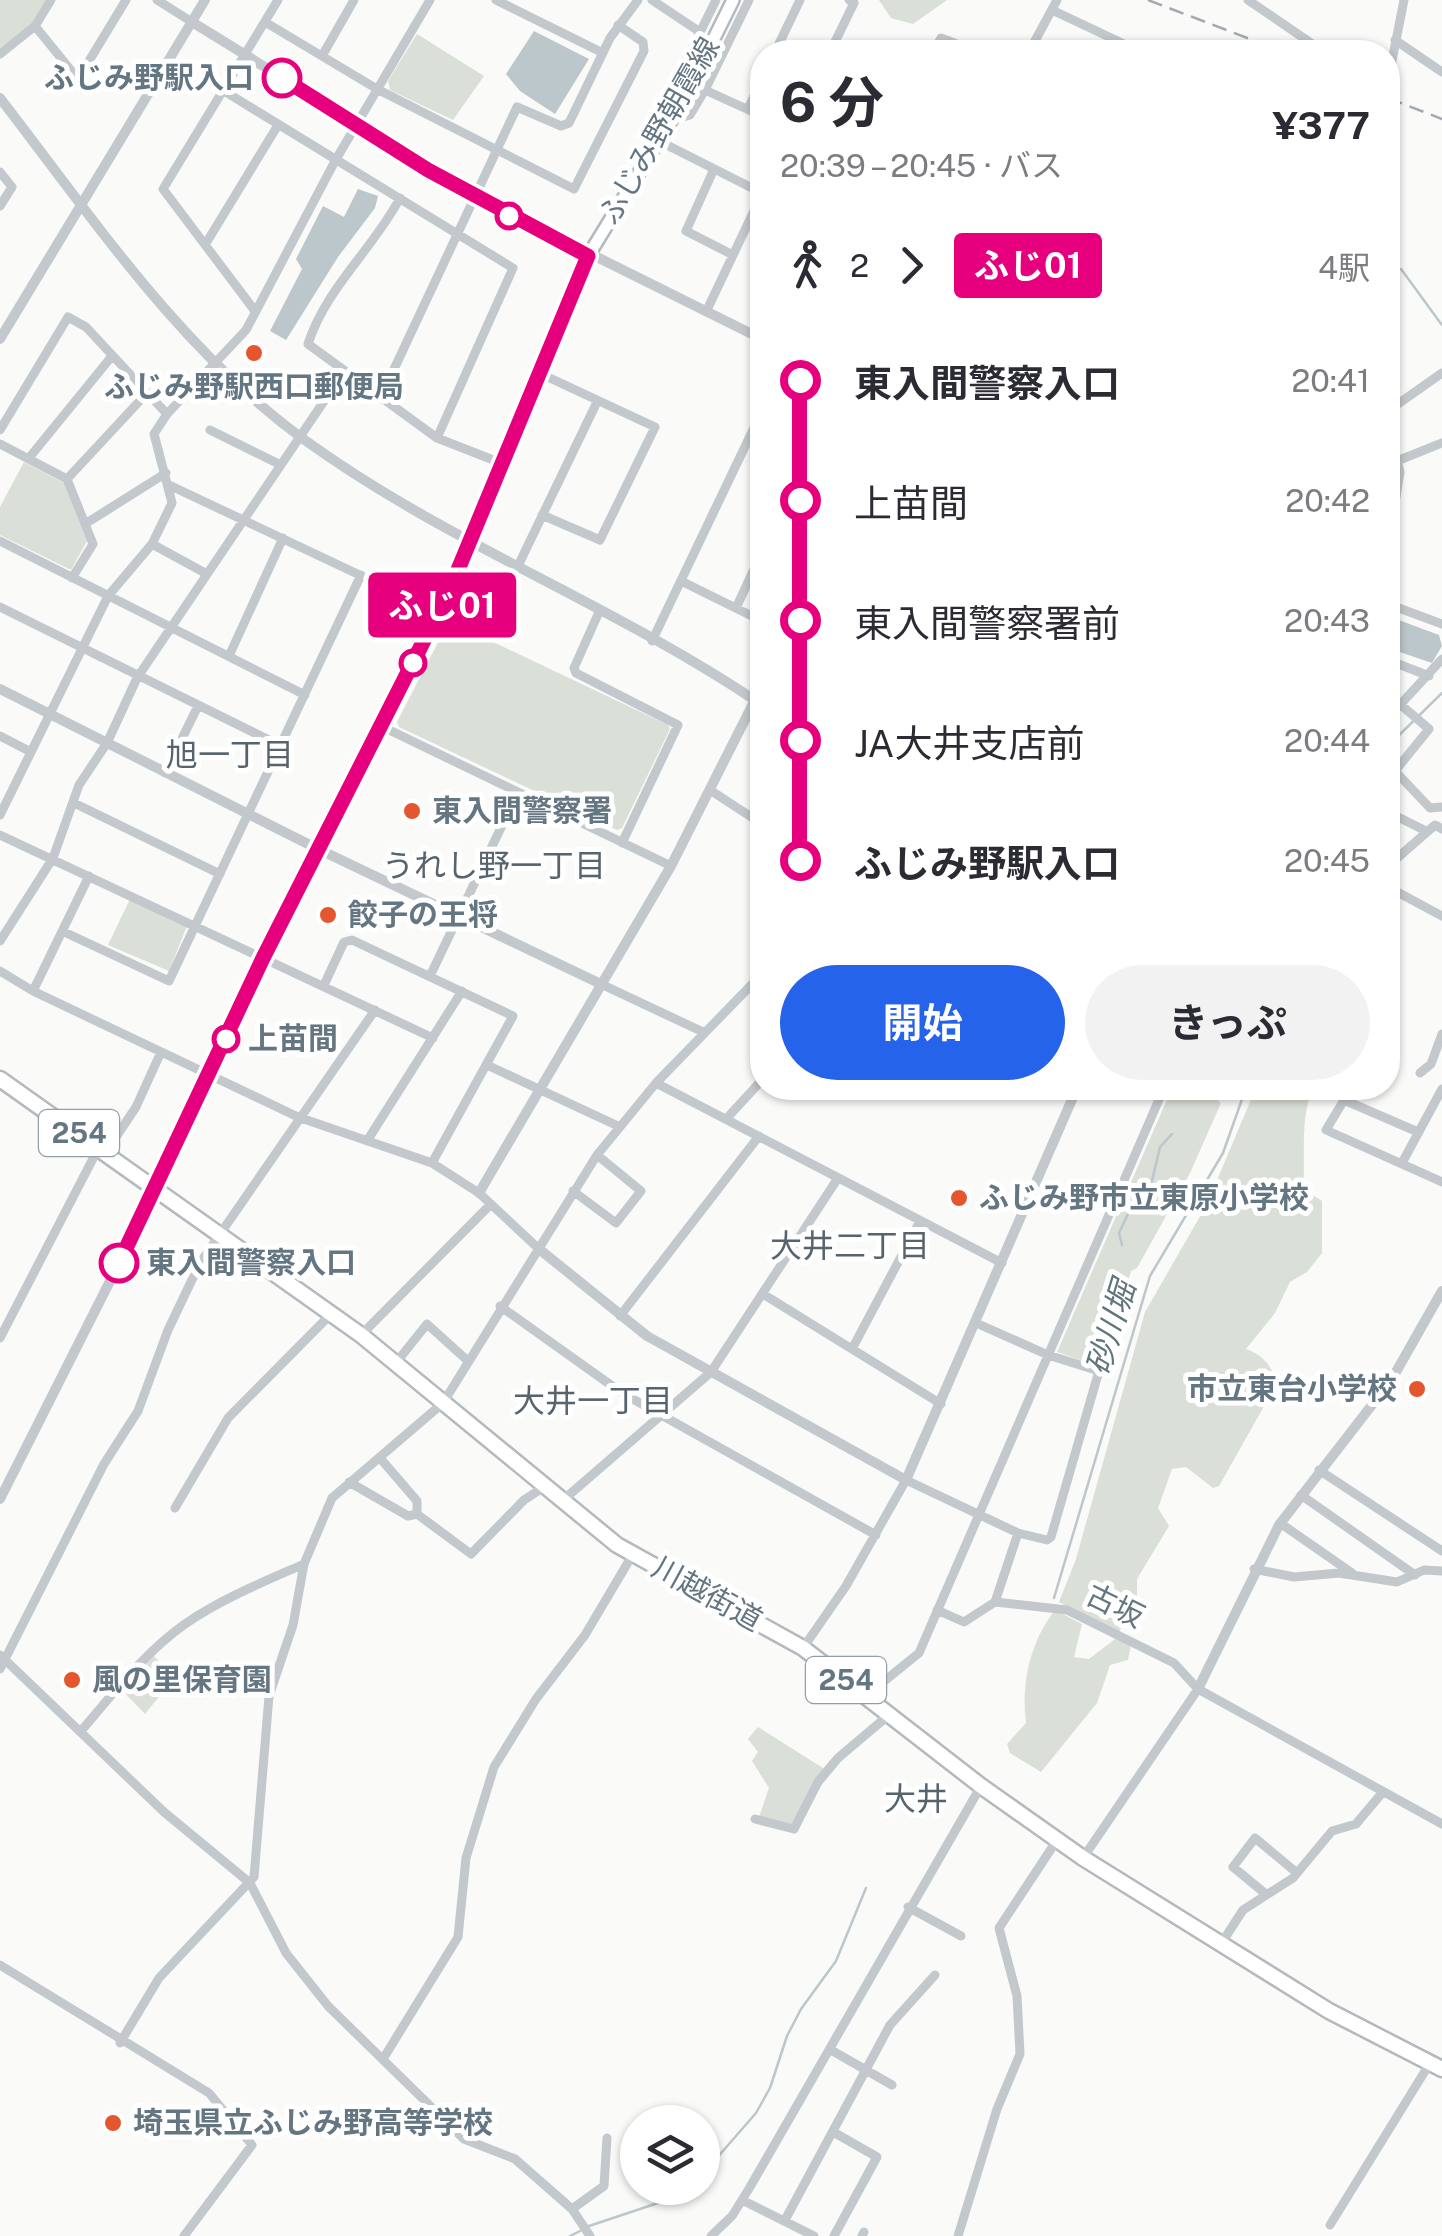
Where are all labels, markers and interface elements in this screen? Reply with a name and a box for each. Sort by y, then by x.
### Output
street label: ふじみ野朝霞線 [590,31,726,230]
place label: ふじみ野駅入口 [44,59,254,95]
marker: ふじみ野駅入口 [263,59,301,97]
text: 6 分 [780,70,884,134]
text: ¥377 [1273,103,1370,148]
text: 20:39 – 20:45 · バス [780,147,1063,184]
unlabelled marker [496,203,522,229]
icon: walk [780,238,835,293]
icon: forward [884,238,939,293]
text: ふじ01 [974,245,1082,286]
text: 2 [850,247,869,284]
text: 4駅 [1318,249,1370,286]
marker: ふじみ野駅西口郵便局 [243,342,265,364]
text: 東入間警察入口 [854,361,1120,406]
text: 20:41 [1291,362,1370,399]
place label: ふじみ野駅西口郵便局 [104,368,404,404]
text: 上苗間 [854,481,968,526]
text: 20:42 [1285,482,1370,519]
line badge: ふじ01 [372,572,512,638]
text: ふじ01 [388,585,496,626]
text: 東入間警察署前 [854,601,1120,646]
text: 20:43 [1284,602,1370,639]
unlabelled marker [400,650,426,676]
text: JA大井支店前 [854,721,1084,766]
text: 20:44 [1284,722,1370,759]
district label: 旭一丁目 [166,736,294,773]
place label: 東入間警察署 [432,792,612,828]
marker: 東入間警察署 [401,800,423,822]
text: ふじみ野駅入口 [854,841,1120,886]
text: 20:45 [1284,842,1370,879]
district label: うれし野一丁目 [382,847,606,884]
place label: 餃子の王将 [348,896,498,932]
marker: 餃子の王将 [317,904,339,926]
button: 開始 [780,965,1065,1080]
button: きっぷ [1085,965,1370,1080]
place label: 上苗間 [248,1020,338,1056]
marker: 上苗間 [213,1026,239,1052]
road number: 254 [39,1110,119,1156]
place label: ふじみ野市立東原小学校 [979,1179,1309,1215]
marker: ふじみ野市立東原小学校 [948,1187,970,1209]
district label: 大井二丁目 [770,1227,930,1264]
marker: 東入間警察入口 [100,1244,138,1282]
place label: 東入間警察入口 [146,1244,356,1280]
water label: 砂川堀 [1079,1272,1144,1379]
place label: 市立東台小学校 [1187,1370,1397,1406]
marker: 市立東台小学校 [1406,1378,1428,1400]
district label: 大井一丁目 [513,1382,673,1419]
street label: 川越街道 [646,1548,769,1638]
street label: 古坂 [1081,1576,1150,1634]
road number: 254 [806,1657,886,1703]
place label: 風の里保育園 [92,1661,272,1697]
marker: 風の里保育園 [61,1669,83,1691]
district label: 大井 [884,1780,948,1817]
place label: 埼玉県立ふじみ野高等学校 [133,2104,493,2140]
map controls [620,2105,720,2205]
button: layers [620,2105,720,2205]
marker: 埼玉県立ふじみ野高等学校 [102,2112,124,2134]

